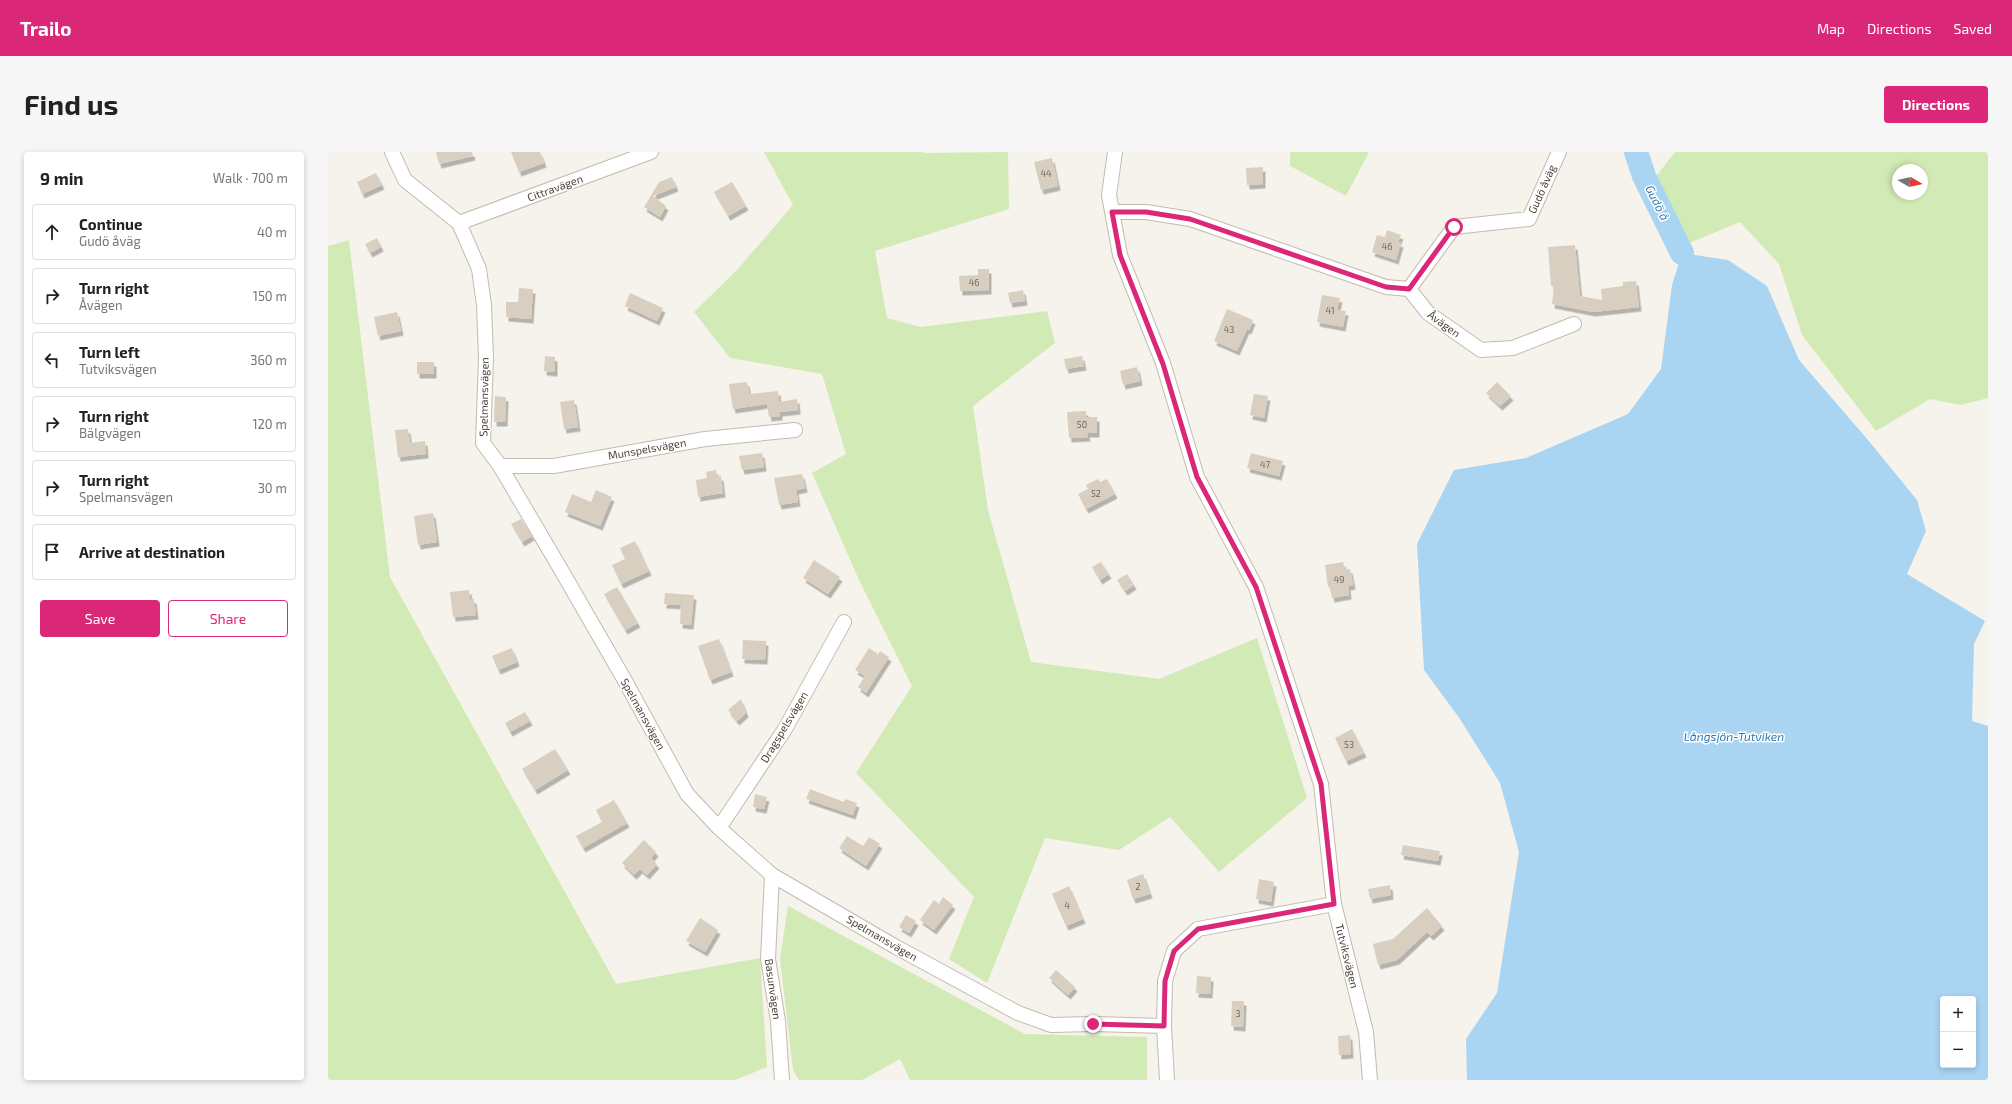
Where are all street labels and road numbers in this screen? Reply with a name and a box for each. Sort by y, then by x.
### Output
street label: Gudö åväg [1525,162,1558,215]
street label: Cittravägen [525,171,584,204]
street label: Åvägen [1426,308,1463,340]
street label: Spelmansvägen [476,357,491,437]
street label: Munspelsvägen [607,435,687,462]
street label: Spelmansvägen [618,676,668,752]
street label: Dragspelsvägen [757,689,810,765]
street label: Spelmansvägen [845,912,920,963]
street label: Tutviksvägen [1333,922,1362,989]
street label: Basunvägen [763,958,784,1020]

